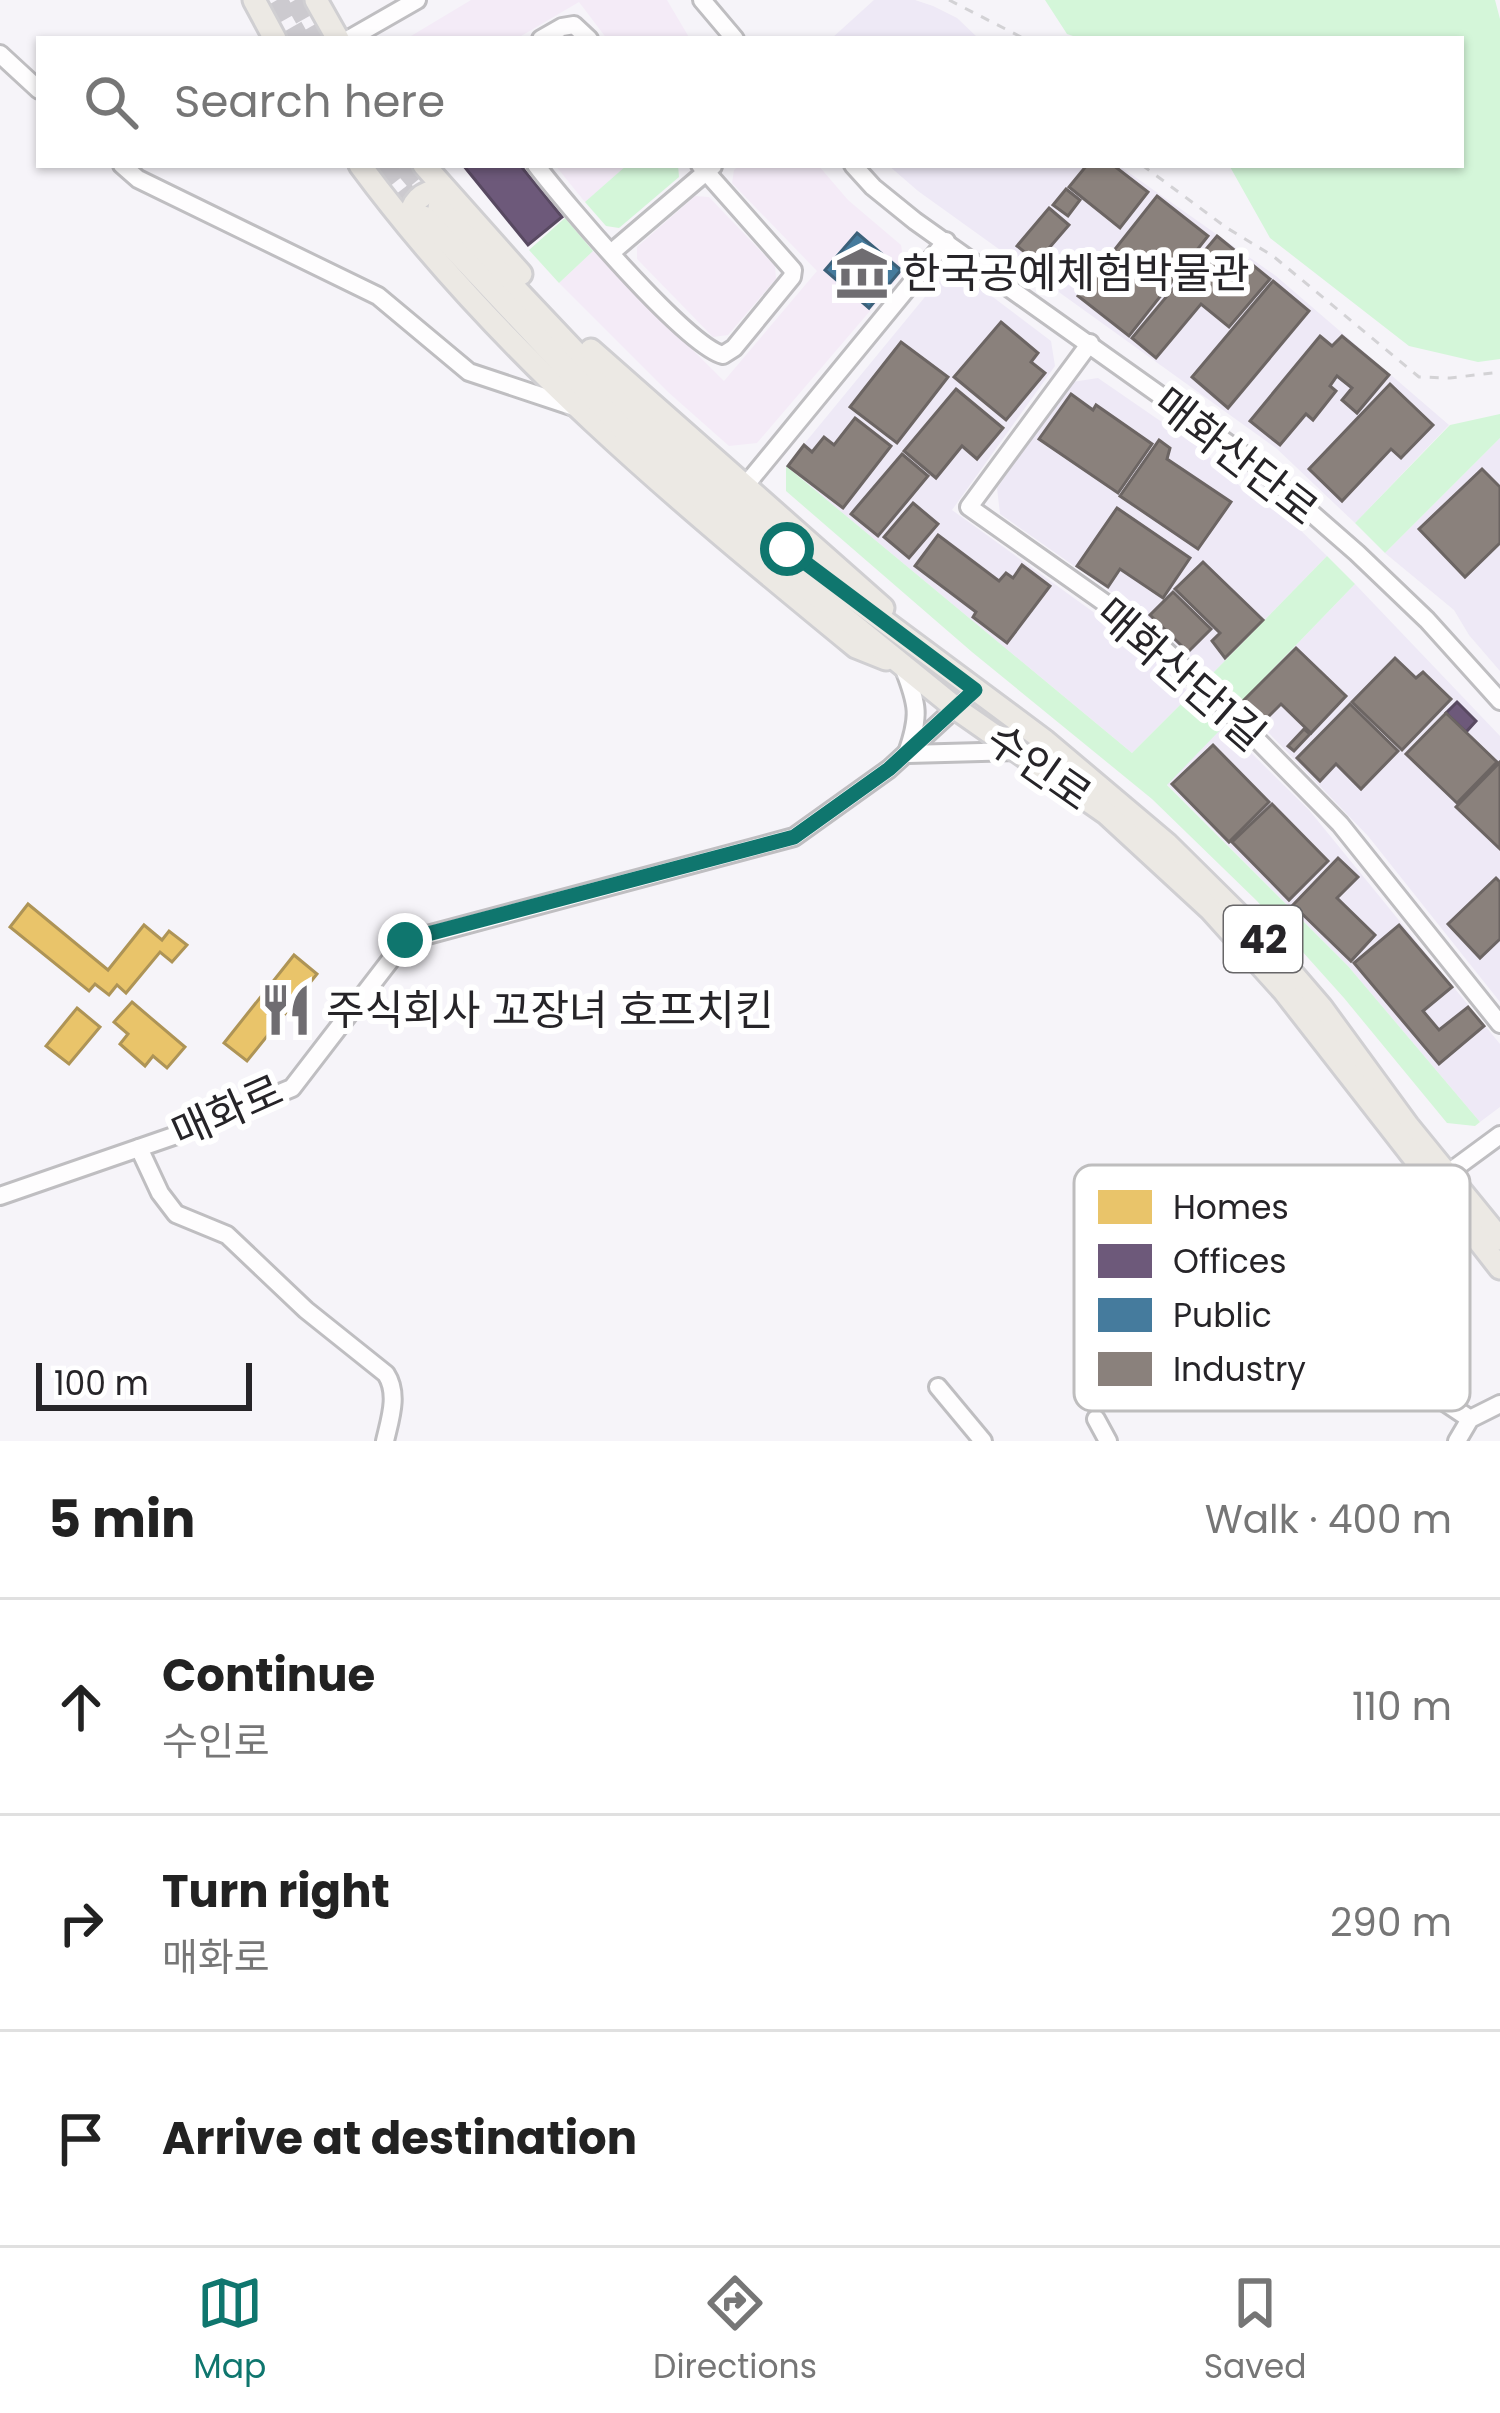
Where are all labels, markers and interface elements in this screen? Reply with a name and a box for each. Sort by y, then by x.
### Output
search box [36,36,1464,168]
icon: search [78,69,144,135]
text: Search here [174,70,445,133]
museum icon: 한국공예체험박물관 [833,244,891,302]
place label: 한국공예체험박물관 [902,244,1250,303]
street label: 매화산단로 [1141,374,1330,539]
route start [760,522,814,576]
street label: 매화산단1길 [1083,584,1278,764]
street label: 수인로 [974,710,1103,825]
road number: 42 [1224,906,1302,972]
route end [378,913,432,967]
restaurant icon: 주식회사 꼬장녀 호프치킨 [257,981,315,1039]
place label: 주식회사 꼬장녀 호프치킨 [326,981,773,1040]
street label: 매화로 [162,1061,292,1162]
legend [1074,1165,1470,1411]
text: Homes [1173,1184,1289,1231]
text: Offices [1173,1238,1287,1285]
text: Public [1173,1292,1272,1339]
text: Industry [1173,1346,1306,1393]
scale bar [36,1357,252,1410]
text: 100 m [54,1360,149,1407]
text: 5 min [48,1483,195,1555]
text: Walk · 400 m [1205,1492,1452,1547]
text: Continue [162,1644,375,1707]
icon: ahead [48,1674,114,1740]
text: 110 m [1352,1679,1452,1734]
text: 수인로 [162,1714,270,1769]
text: Turn right [162,1860,390,1923]
icon: right [48,1890,114,1956]
text: 290 m [1330,1895,1452,1950]
text: 매화로 [162,1930,270,1985]
icon: arrive [48,2106,114,2172]
text: Arrive at destination [162,2107,637,2170]
tab: Map [193,2270,266,2392]
tab: Directions [653,2270,817,2392]
tab: Saved [1204,2270,1307,2392]

